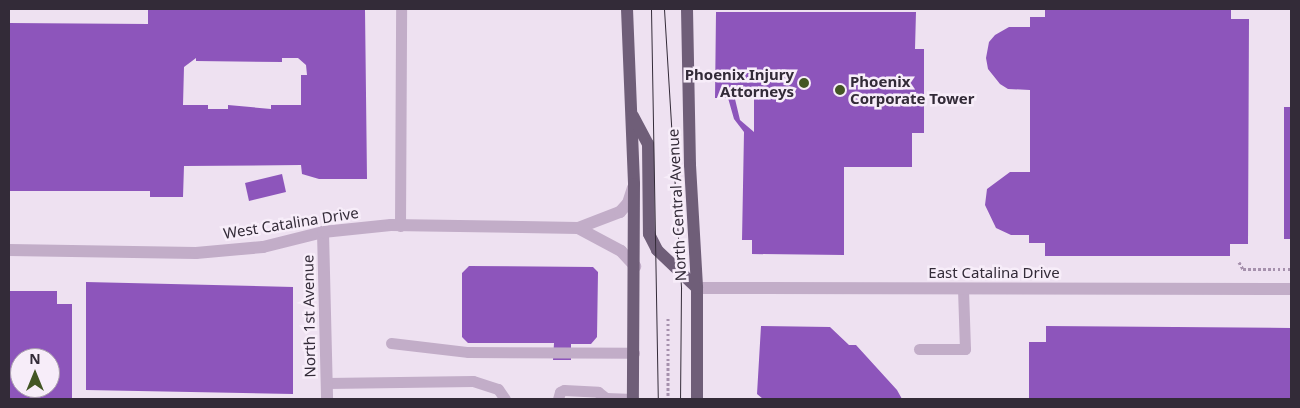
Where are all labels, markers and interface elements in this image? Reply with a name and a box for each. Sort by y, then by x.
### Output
place label: Phoenix Injury Attorneys [685,65,794,100]
place label: Phoenix Corporate Tower [850,72,974,107]
marker: Phoenix Injury Attorneys [798,77,810,89]
marker: Phoenix Corporate Tower [834,84,846,96]
street label: North Central Avenue [664,128,690,282]
street label: West Catalina Drive [222,203,360,243]
street label: North 1st Avenue [299,254,319,378]
street label: East Catalina Drive [928,264,1060,282]
north arrow [10,348,60,398]
text: N [29,349,41,368]

